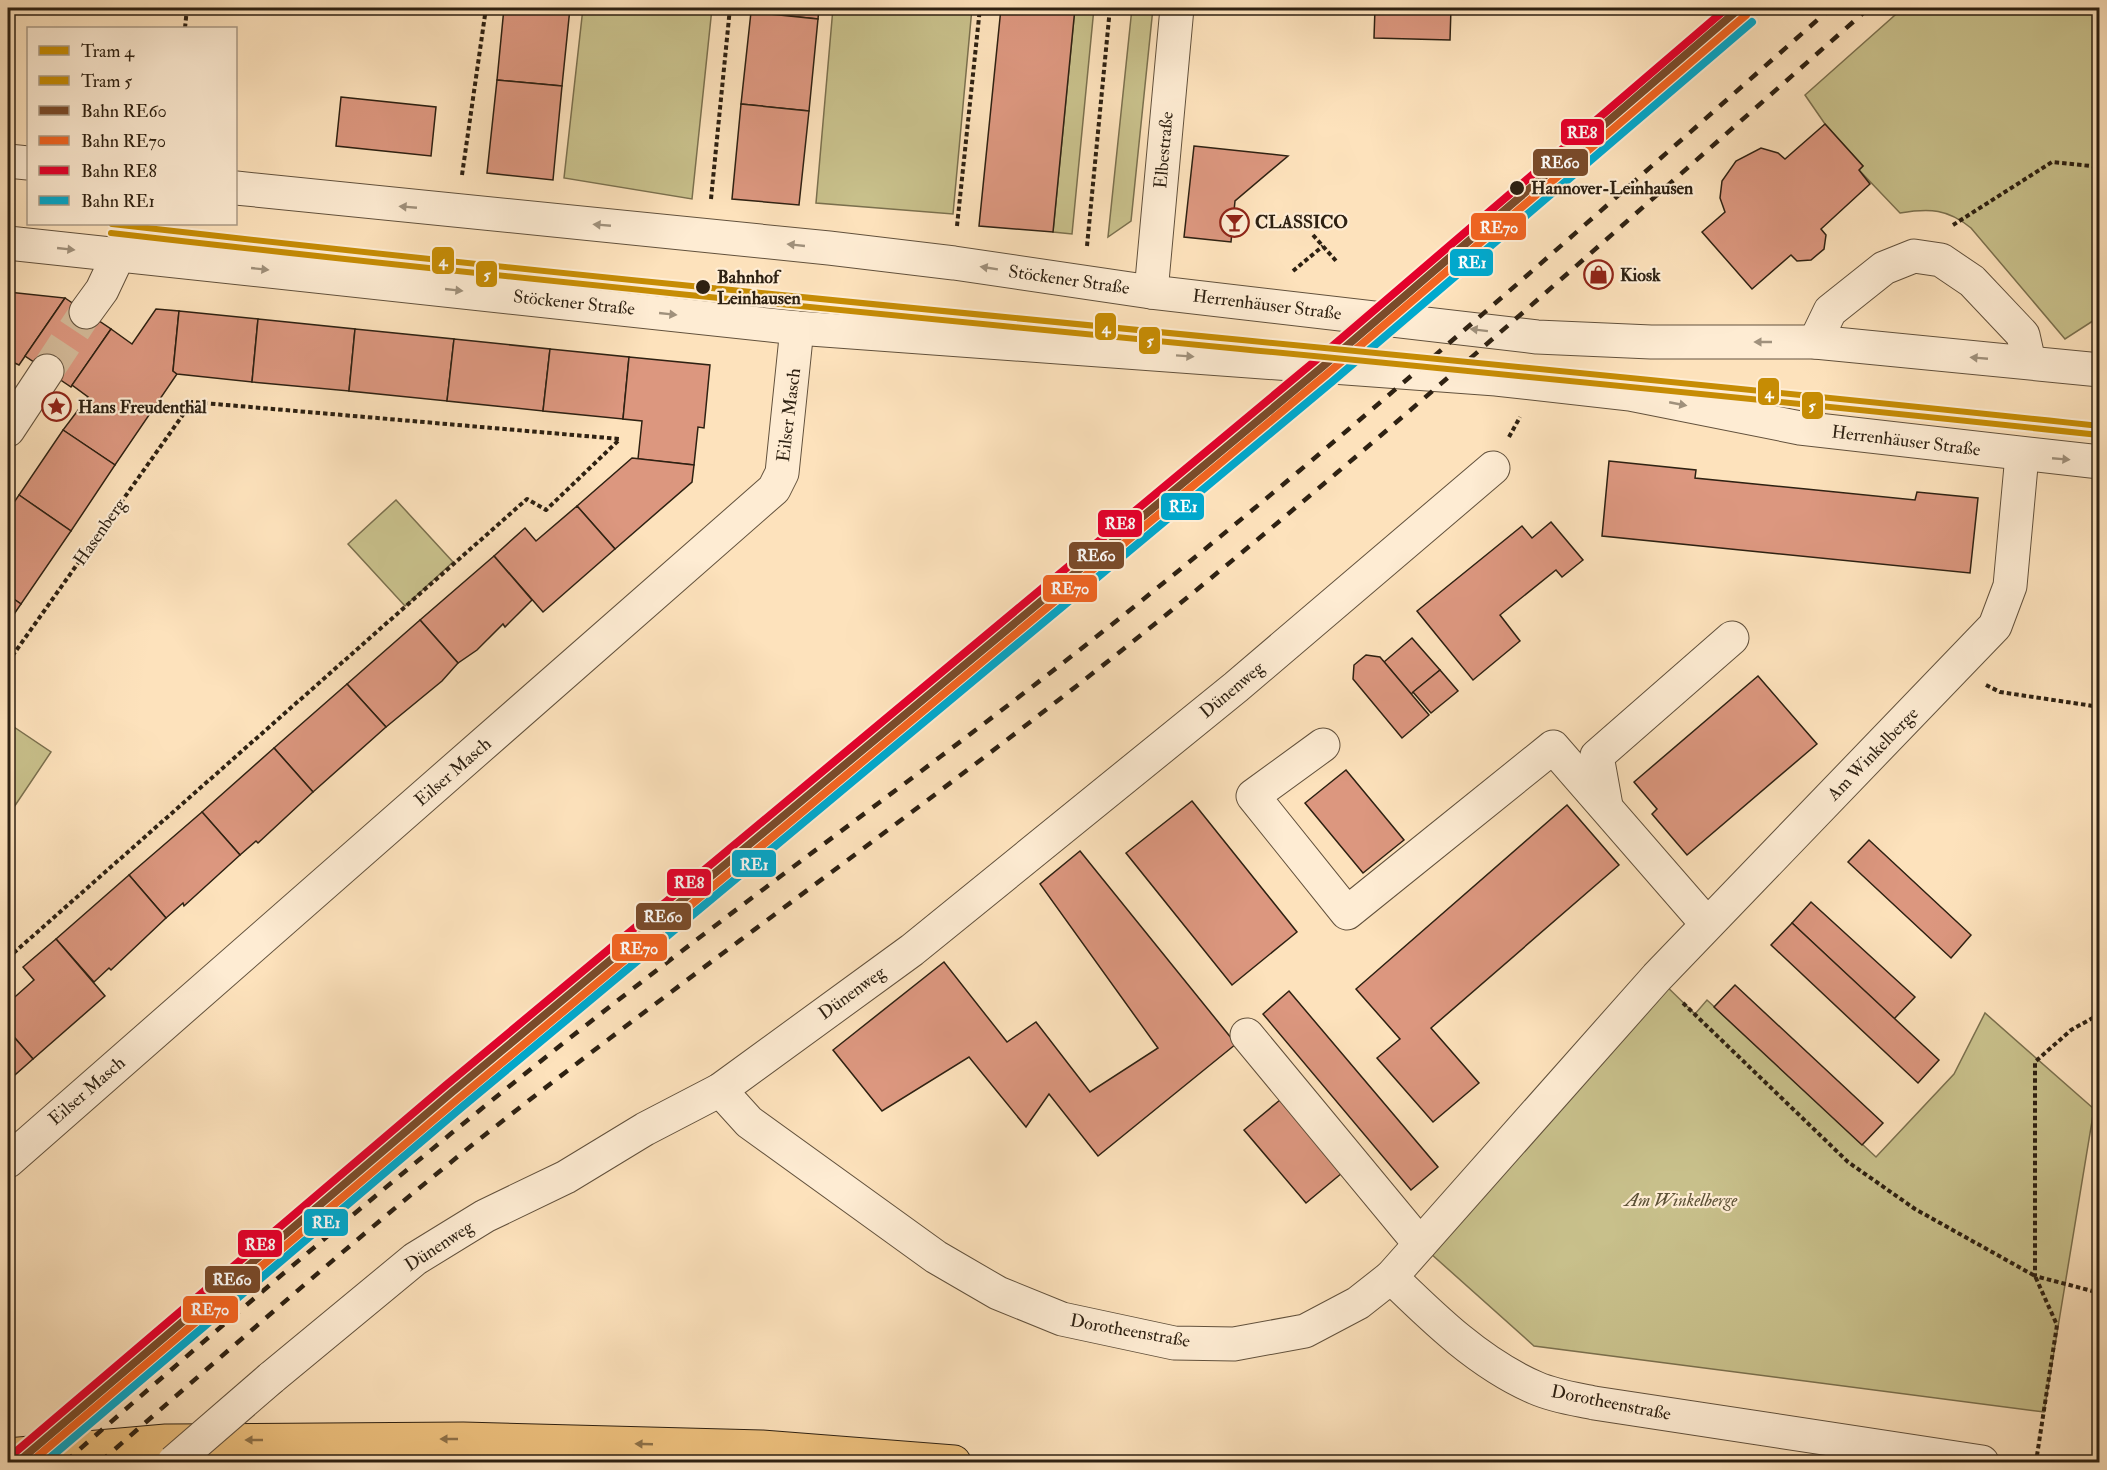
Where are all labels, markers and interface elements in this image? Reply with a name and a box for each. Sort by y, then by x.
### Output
legend [27,27,237,225]
text: Tram 4 [81,40,135,63]
text: Tram 5 [81,70,132,93]
text: Bahn RE60 [81,100,167,123]
street label: Elbestraße [1149,110,1179,189]
line badge: RE8 [1560,118,1605,146]
text: RE8 [1567,123,1598,143]
text: Bahn RE70 [81,130,166,153]
line badge: RE60 [1532,148,1589,177]
text: RE60 [1540,153,1580,173]
text: Bahn RE8 [81,160,157,183]
place label: Hannover-Leinhausen [1531,177,1694,200]
marker: Hannover-Leinhausen [1508,179,1526,197]
text: Bahn RE1 [81,190,155,213]
one-way arrow [398,202,417,212]
bar icon: CLASSICO [1218,206,1250,238]
place label: CLASSICO [1255,211,1348,234]
line badge: RE70 [1470,212,1527,241]
text: RE70 [1480,218,1518,238]
one-way arrow [592,220,611,230]
one-way arrow [786,240,805,250]
one-way arrow [56,244,75,254]
line badge: 4 [431,246,455,275]
line badge: RE1 [1449,248,1494,277]
text: 4 [438,251,449,271]
text: RE1 [1458,253,1487,273]
shop icon: Kiosk [1583,259,1615,291]
line badge: 5 [475,260,498,288]
street label: Stöckener Straße [1007,260,1132,300]
one-way arrow [250,264,269,274]
one-way arrow [980,264,999,273]
place label: Kiosk [1620,264,1661,287]
text: 5 [483,265,491,285]
place label: Bahnhof Leinhausen [717,266,801,310]
marker: Bahnhof Leinhausen [694,278,712,296]
street label: Herrenhäuser Straße [1191,284,1343,326]
one-way arrow [444,285,463,295]
street label: Stöckener Straße [512,285,636,321]
one-way arrow [659,309,678,319]
line badge: 4 [1094,312,1117,341]
text: 4 [1101,318,1112,338]
one-way arrow [1470,325,1489,335]
line badge: 5 [1138,326,1161,355]
text: 5 [1146,331,1154,351]
one-way arrow [1754,337,1773,347]
one-way arrow [1176,351,1195,360]
one-way arrow [1969,353,1988,363]
street label: Eilser Masch [772,366,806,463]
line badge: 4 [1757,377,1780,406]
text: 4 [1764,383,1775,403]
place icon: Hans Freudenthal [41,391,73,423]
line badge: 5 [1801,391,1824,420]
place label: Hans Freudenthal [78,396,207,419]
text: 5 [1808,396,1816,416]
one-way arrow [1669,400,1688,409]
street label: Herrenhäuser Straße [1830,420,1982,462]
one-way arrow [2051,454,2070,464]
line badge: RE1 [1160,492,1205,521]
street label: Hasenberg [69,493,132,570]
text: RE1 [1169,497,1198,517]
line badge: RE8 [1097,509,1143,538]
text: RE8 [1105,514,1136,534]
line badge: RE60 [1068,541,1125,570]
text: RE60 [1076,546,1116,566]
line badge: RE70 [1042,574,1098,603]
text: RE70 [1051,579,1089,599]
street label: Dünenweg [1195,656,1270,724]
street label: Am Winkelberge [1822,702,1924,806]
street label: Eilser Masch [410,732,496,812]
line badge: RE1 [731,849,777,878]
text: RE1 [740,855,769,875]
line badge: RE8 [666,868,712,897]
text: RE8 [674,873,705,893]
line badge: RE60 [635,902,692,931]
text: RE60 [643,907,683,927]
line badge: RE70 [611,933,668,962]
text: RE70 [620,939,658,959]
street label: Dünenweg [814,960,891,1025]
street label: Eilser Masch [44,1051,130,1131]
park label: Am Winkelberge [1623,1189,1738,1212]
line badge: RE1 [303,1208,349,1237]
text: RE1 [312,1213,341,1233]
street label: Dünenweg [400,1215,479,1277]
line badge: RE8 [237,1229,283,1258]
text: RE8 [245,1235,276,1255]
line badge: RE60 [204,1265,261,1294]
text: RE60 [212,1270,252,1290]
line badge: RE70 [182,1295,239,1324]
text: RE70 [191,1300,229,1320]
street label: Dorotheenstraße [1068,1309,1192,1353]
street label: Dorotheenstraße [1549,1380,1673,1426]
one-way arrow [440,1434,459,1444]
one-way arrow [245,1435,264,1445]
one-way arrow [635,1439,654,1449]

